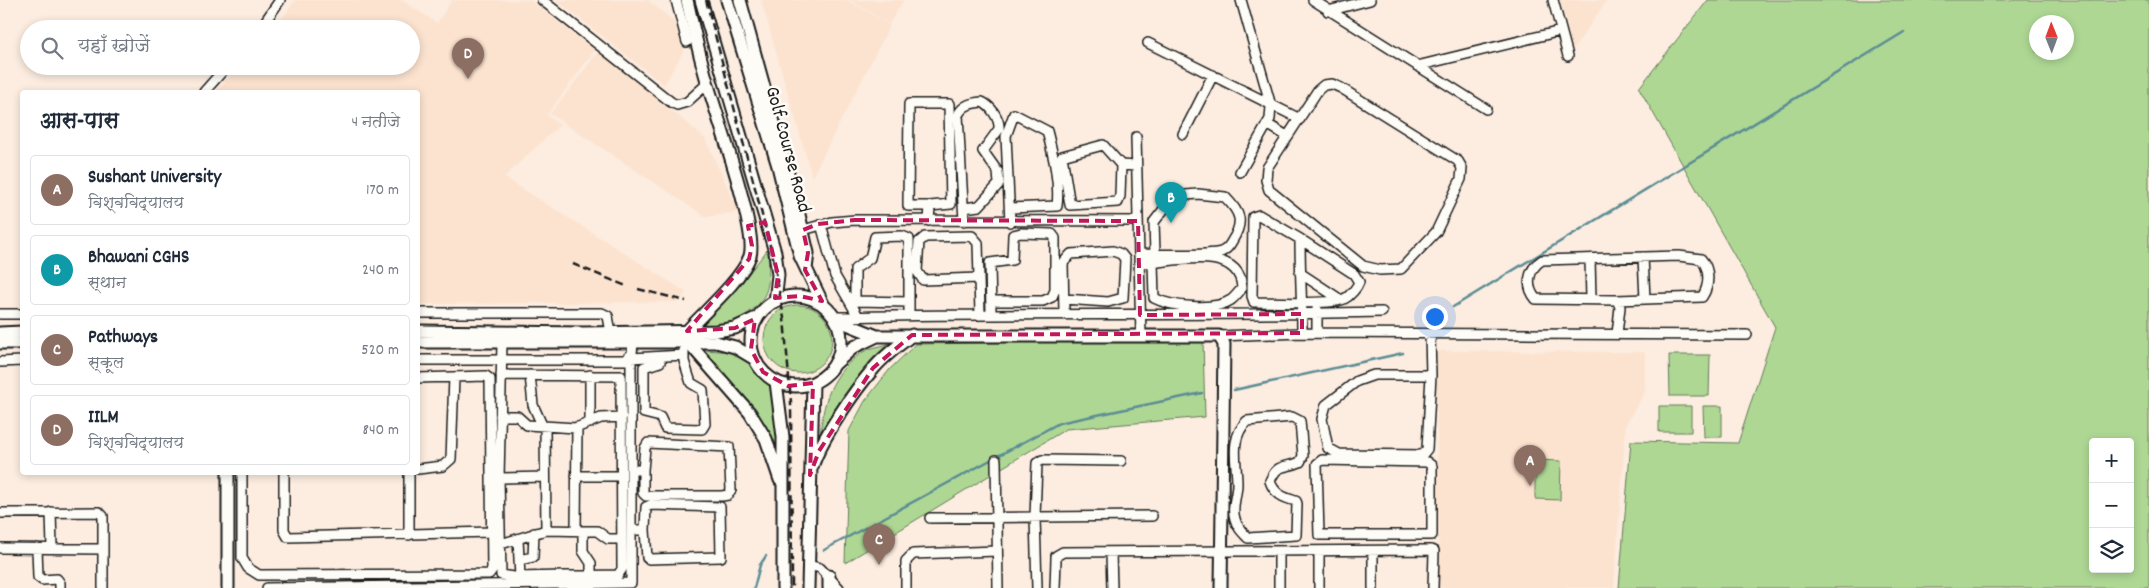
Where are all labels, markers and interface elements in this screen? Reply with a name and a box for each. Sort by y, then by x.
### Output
north arrow [2029,15,2074,60]
search box [20,20,420,75]
icon: search [38,34,66,62]
text: यहाँ खोजें [78,34,150,61]
pin: D [452,38,484,79]
street label: Golf Course Road [757,84,817,216]
text: आस-पास [40,108,119,138]
text: 4 नतीजे [352,111,400,134]
text: Sushant University [88,165,221,192]
text: A [53,179,61,202]
text: 170 m [366,179,399,202]
pin: B [1155,182,1187,223]
text: विश्वविद्यालय [88,192,184,215]
text: Bhawani CGHS [88,245,189,272]
text: B [53,259,61,282]
text: 240 m [362,259,399,282]
text: स्थान [88,272,126,295]
your location [1422,304,1448,330]
text: Pathways [88,325,158,352]
text: C [53,339,61,362]
text: 520 m [361,339,399,362]
text: स्कूल [88,352,124,375]
text: IILM [88,405,119,432]
text: D [53,419,61,442]
text: 840 m [363,419,399,442]
text: विश्वविद्यालय [88,432,184,455]
map controls [2089,438,2134,573]
button: + [2089,438,2134,483]
pin: A [1514,445,1546,486]
button: − [2089,483,2134,528]
pin: C [863,524,895,565]
button: layers [2089,528,2134,573]

